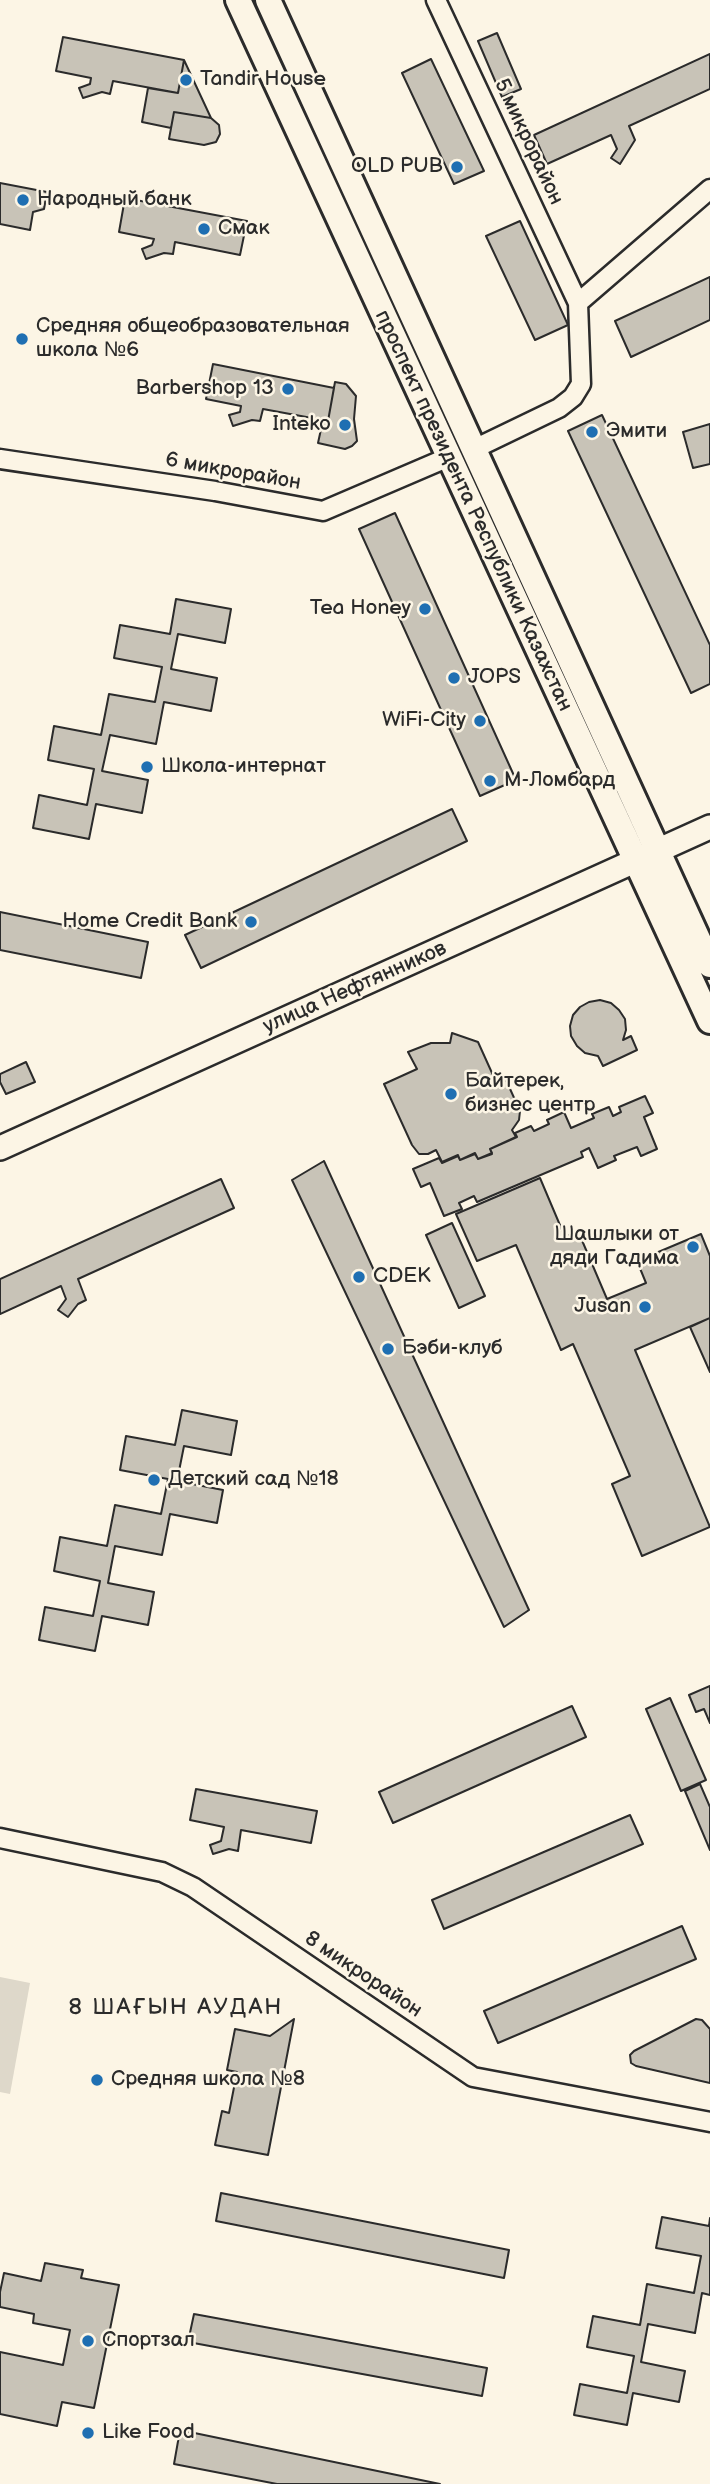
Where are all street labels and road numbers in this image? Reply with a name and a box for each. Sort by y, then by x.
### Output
street label: 5 микрорайон [488,75,568,209]
street label: проспект президента Республики Казахстан [369,306,577,716]
street label: 6 микрорайон [163,448,303,496]
street label: улица Нефтянников [259,936,451,1040]
street label: 8 микрорайон [299,1926,427,2024]

